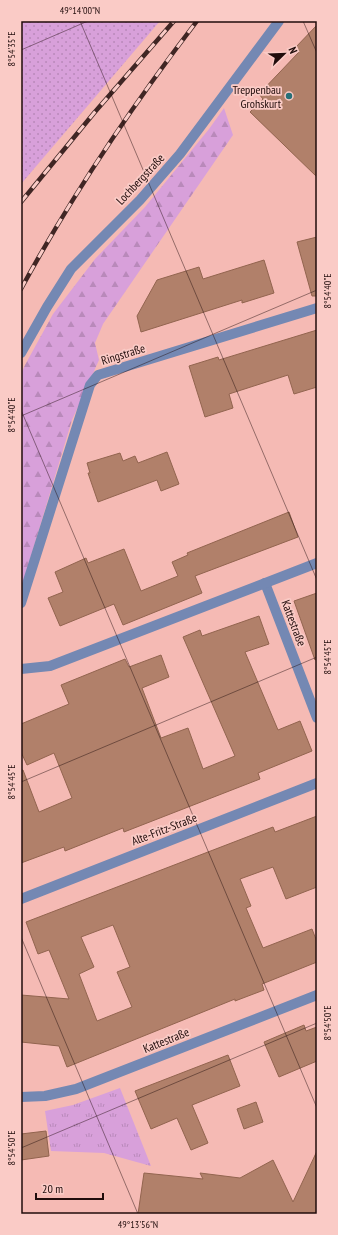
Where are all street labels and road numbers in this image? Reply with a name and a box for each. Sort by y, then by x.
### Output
street label: Lochbergstraße [113,150,167,208]
street label: Ringstraße [99,340,147,368]
street label: Kattestraße [278,598,310,648]
street label: Alte-Fritz-Straße [129,810,199,848]
street label: Kattestraße [141,1024,191,1056]

